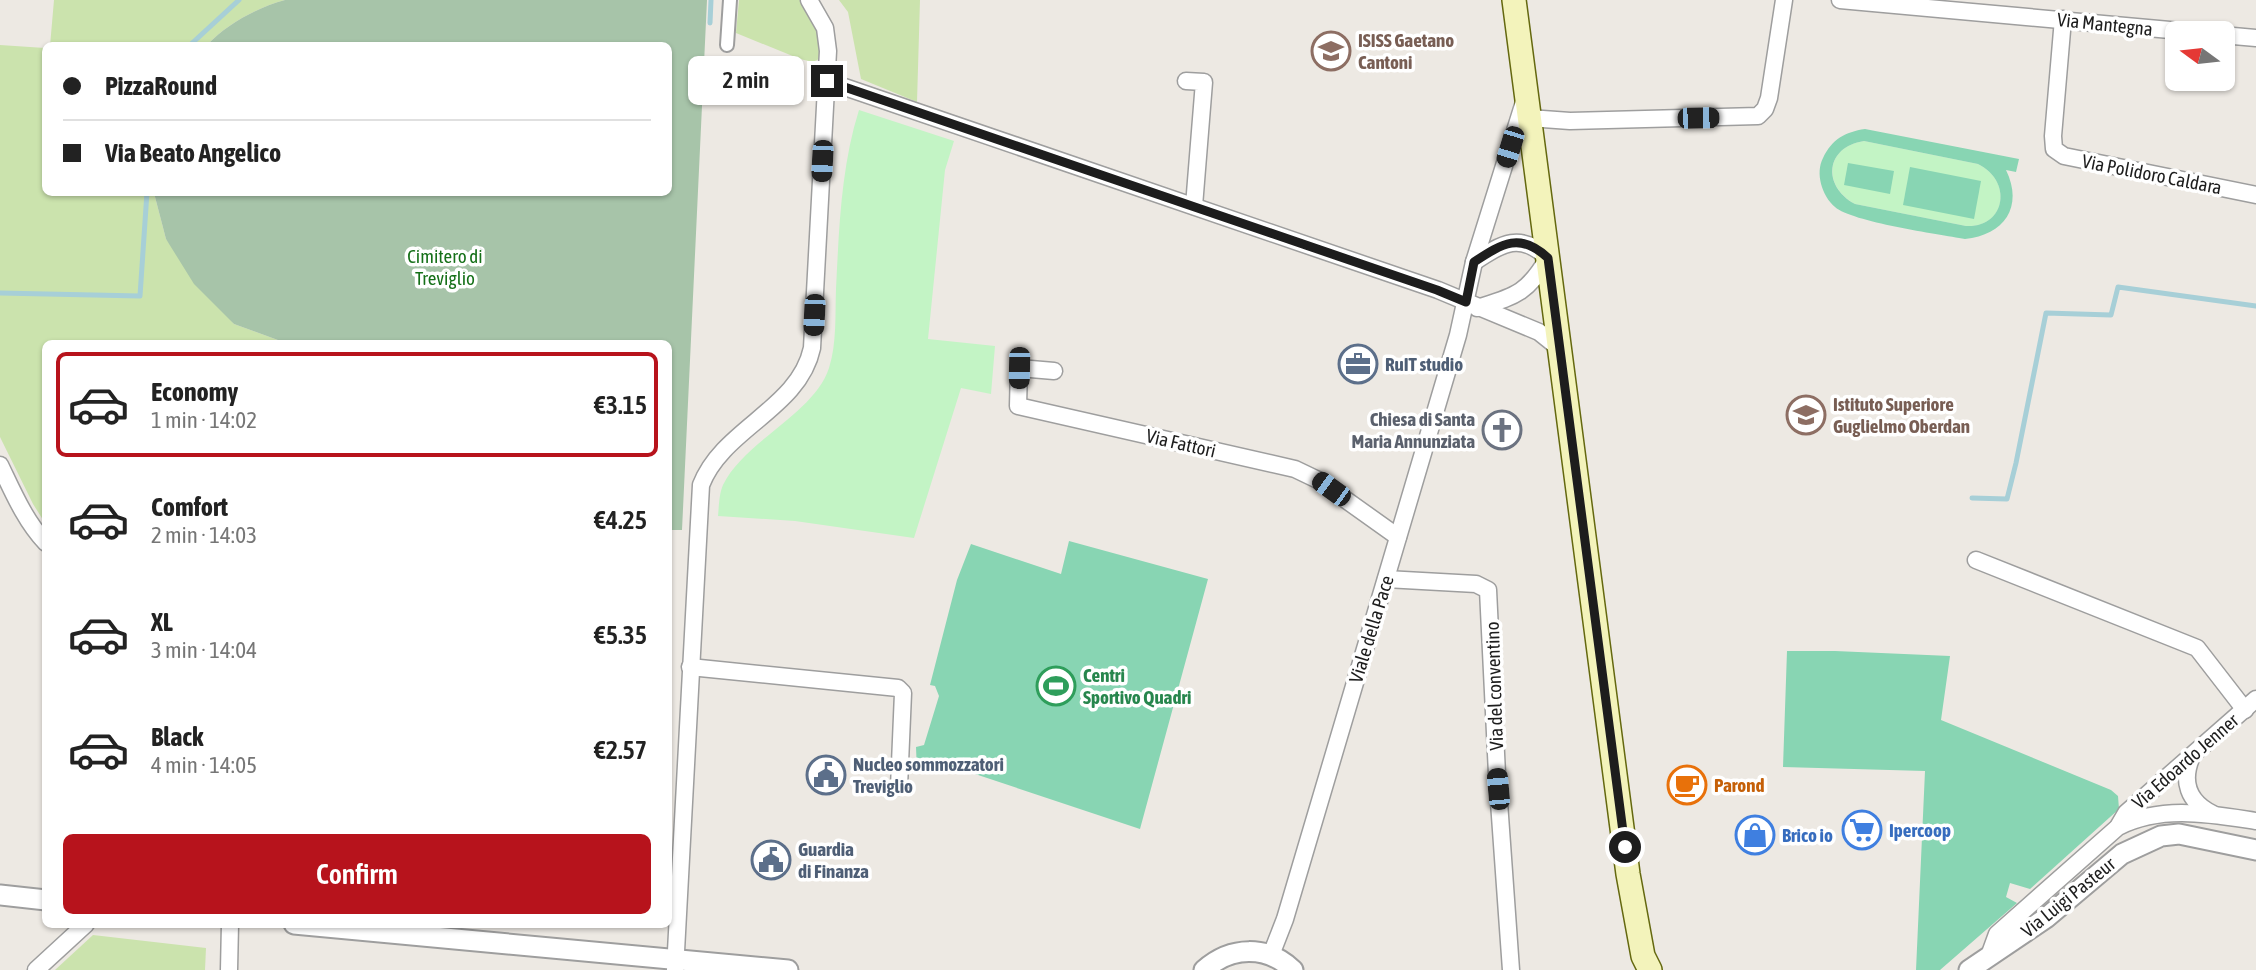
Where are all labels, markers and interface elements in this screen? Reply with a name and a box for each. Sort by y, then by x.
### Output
street label: Via Mantegna [2056,8,2154,40]
north arrow [2165,21,2235,91]
map controls [2165,21,2235,91]
place label: ISISS Gaetano Cantoni [1358,29,1454,73]
school or university icon: ISISS Gaetano Cantoni [1310,30,1352,72]
callout: 2 min [687,56,802,106]
route end [811,65,843,97]
text: 2 min [723,67,769,93]
text: PizzaRound [105,71,217,101]
car [1677,107,1720,129]
car [1494,124,1527,170]
text: Via Beato Angelico [105,138,281,168]
car [811,139,834,183]
street label: Via Polidoro Caldara [2080,150,2224,198]
park label: Cimitero di Treviglio [407,245,483,289]
car [803,293,826,337]
office icon: RuIT studio [1337,343,1379,385]
car [1009,347,1030,389]
place label: RuIT studio [1385,353,1463,375]
icon: car [67,373,130,436]
text: Economy [151,377,238,407]
text: €3.15 [594,390,647,420]
place label: Istituto Superiore Guglielmo Oberdan [1833,393,1970,437]
school or university icon: Istituto Superiore Guglielmo Oberdan [1785,394,1827,436]
text: 1 min · 14:02 [151,407,257,433]
place label: Chiesa di Santa Maria Annunziata [1352,408,1475,452]
church icon: Chiesa di Santa Maria Annunziata [1481,409,1523,451]
street label: Via Fattori [1144,424,1218,462]
car [1308,468,1355,510]
icon: car [67,488,130,551]
text: Comfort [151,492,228,522]
text: €4.25 [594,505,647,535]
text: 2 min · 14:03 [151,522,257,548]
street label: Viale della Pace [1344,573,1398,685]
icon: car [67,603,130,666]
text: XL [151,607,173,637]
text: €5.35 [594,620,647,650]
street label: Via del conventino [1481,621,1507,751]
text: 3 min · 14:04 [151,637,257,663]
place label: Centri Sportivo Quadri [1083,664,1191,708]
sports icon: Centri Sportivo Quadri [1035,665,1077,707]
street label: Via Edoardo Jenner [2127,709,2243,813]
icon: car [67,718,130,781]
text: Black [151,722,203,752]
text: €2.57 [594,735,647,765]
text: 4 min · 14:05 [151,752,257,778]
place label: Nucleo sommozzatori Treviglio [853,753,1004,797]
public building icon: Nucleo sommozzatori Treviglio [805,754,847,796]
cafe icon: Parond [1666,764,1708,806]
car [1486,767,1511,811]
place label: Parond [1714,774,1765,796]
supermarket icon: Ipercoop [1841,809,1883,851]
shop icon: Brico io [1734,814,1776,856]
place label: Ipercoop [1889,819,1951,841]
place label: Brico io [1782,824,1833,846]
route start [1609,831,1641,863]
button: Confirm [63,834,651,914]
place label: Guardia di Finanza [798,838,869,882]
public building icon: Guardia di Finanza [750,839,792,881]
street label: Via Luigi Pasteur [2017,852,2120,942]

